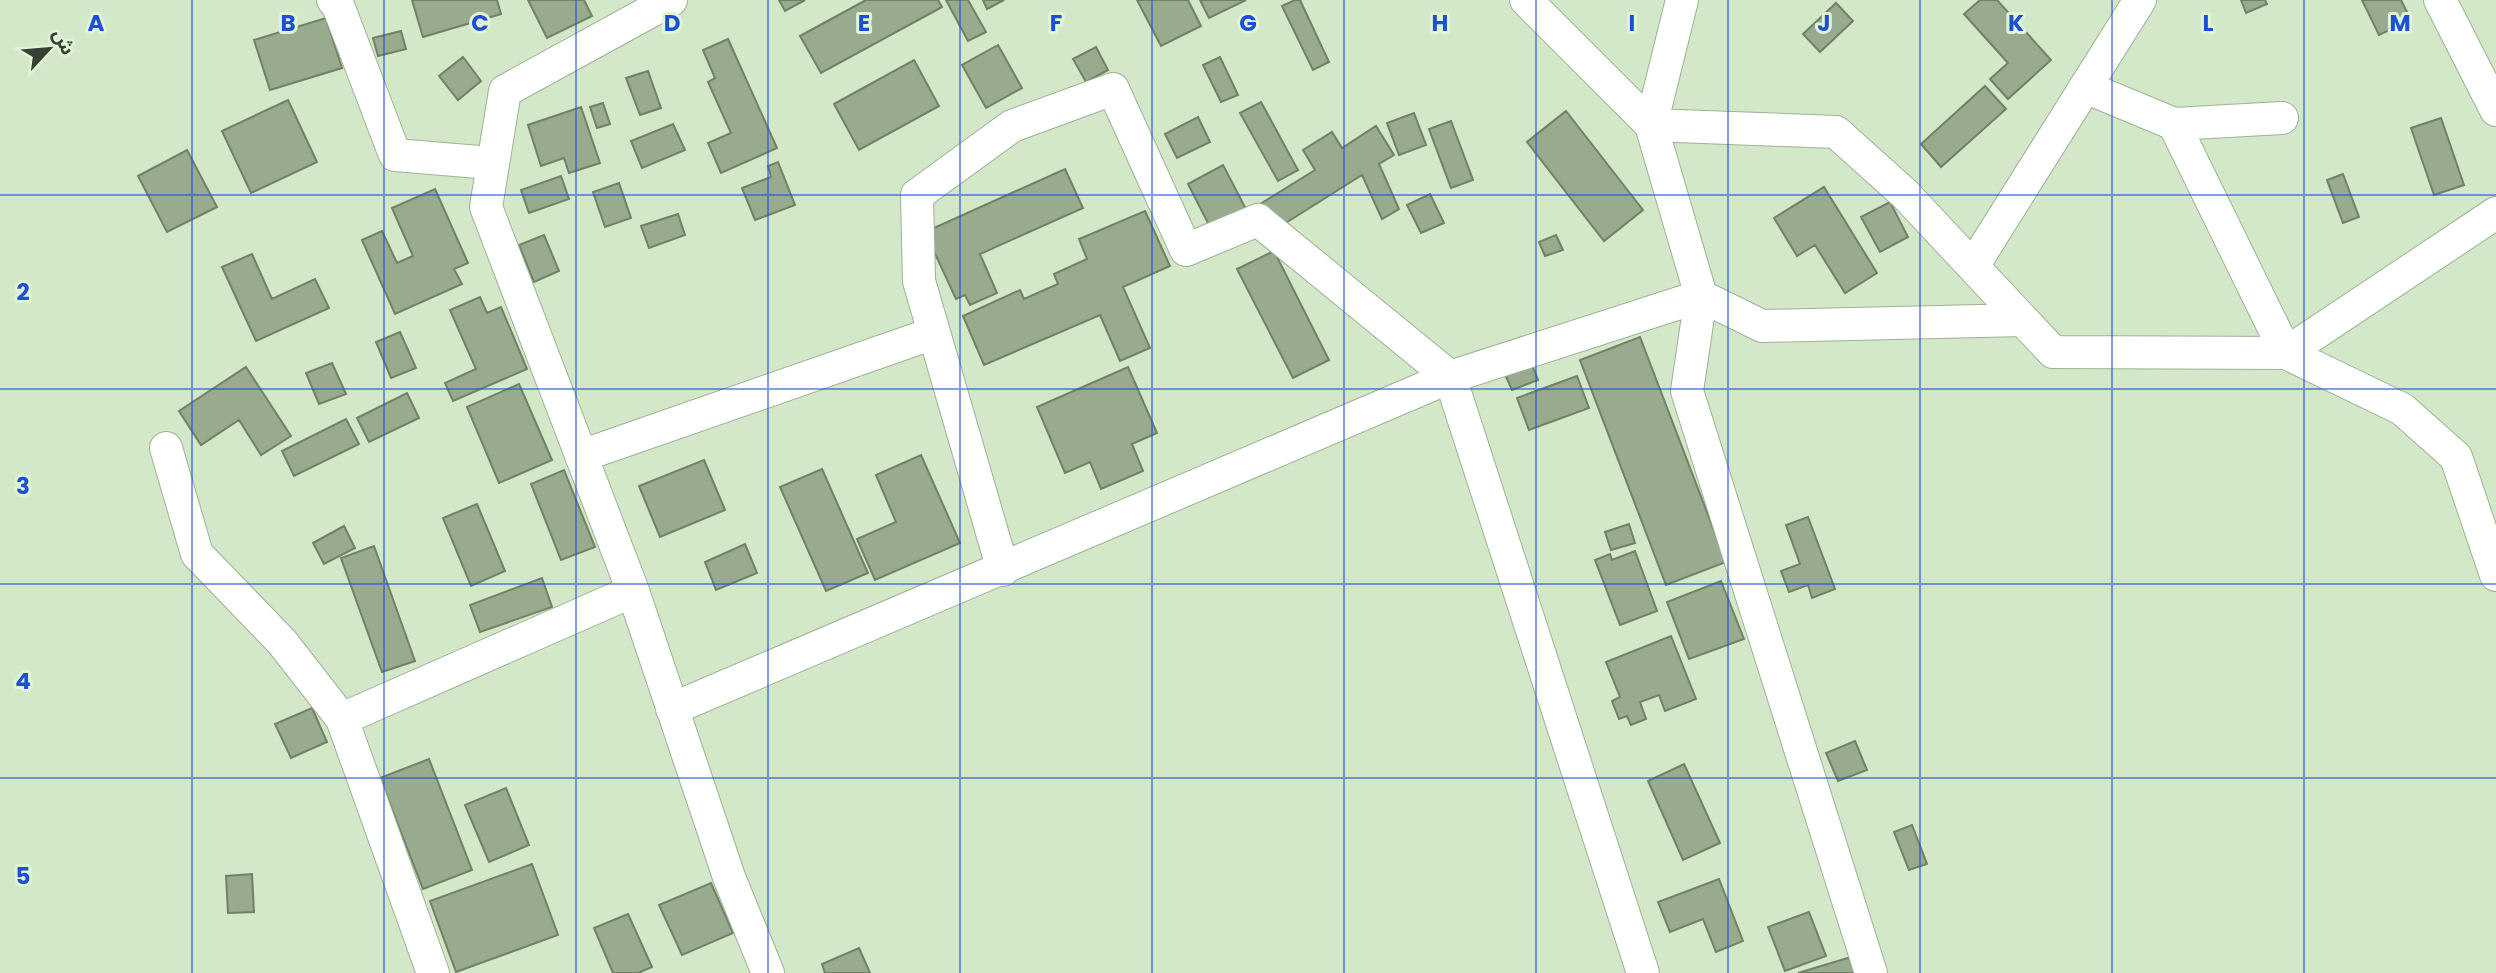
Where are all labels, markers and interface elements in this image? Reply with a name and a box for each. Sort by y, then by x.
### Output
text: A [88,7,105,39]
text: B [280,7,296,39]
text: C [471,7,489,39]
text: D [664,7,680,39]
text: E [858,7,870,39]
text: F [1050,7,1062,39]
text: G [1239,7,1257,39]
text: H [1432,7,1448,39]
text: I [1629,7,1635,39]
text: J [1817,7,1831,39]
text: K [2008,7,2024,39]
text: L [2203,7,2214,39]
text: M [2389,7,2411,39]
north arrow [14,14,84,84]
text: ش [46,24,82,59]
text: 2 [16,276,30,308]
text: 3 [16,470,30,502]
text: 4 [15,665,31,697]
text: 5 [16,860,30,892]

